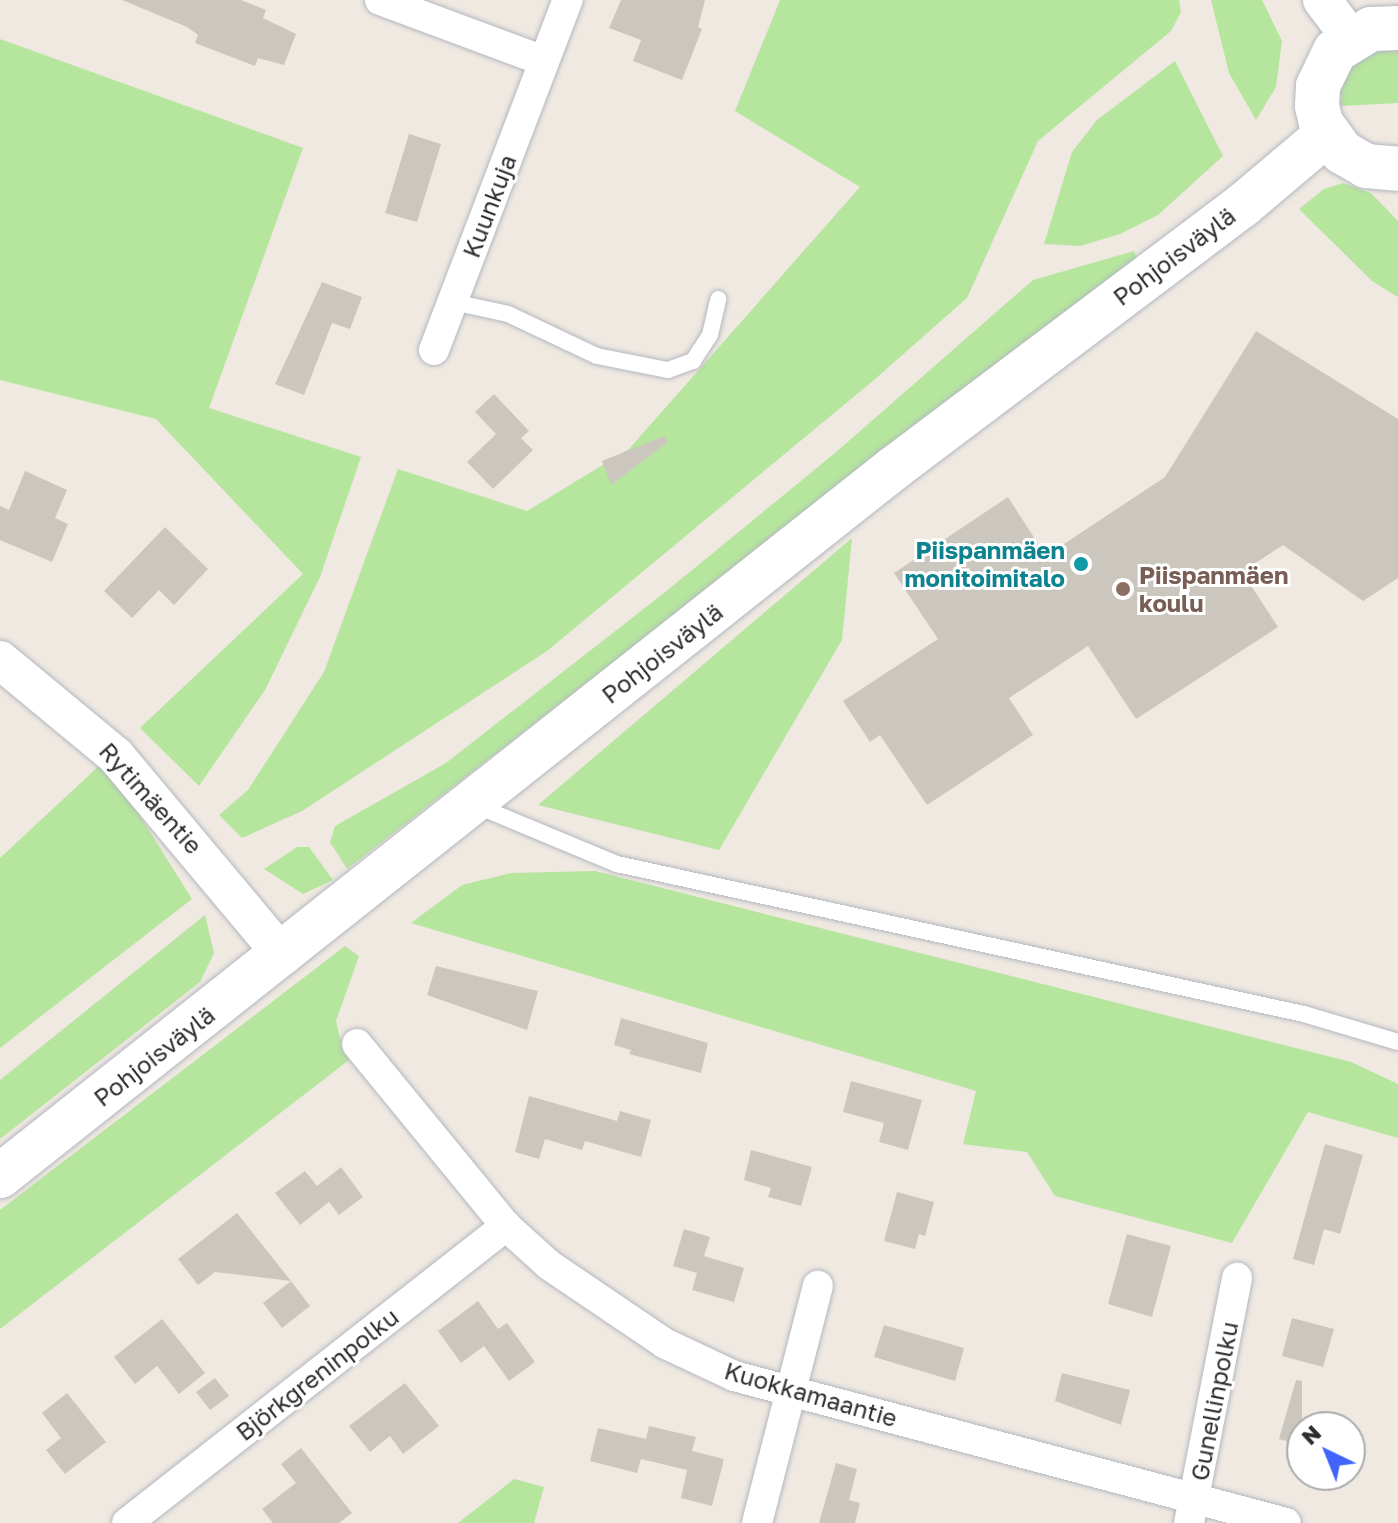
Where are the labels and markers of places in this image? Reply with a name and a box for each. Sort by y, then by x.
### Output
place label: Piispanmäen monitoimitalo [905,536,1065,592]
marker: Piispanmäen monitoimitalo [1072,555,1090,573]
place label: Piispanmäen koulu [1139,561,1288,617]
marker: Piispanmäen koulu [1114,580,1132,598]

